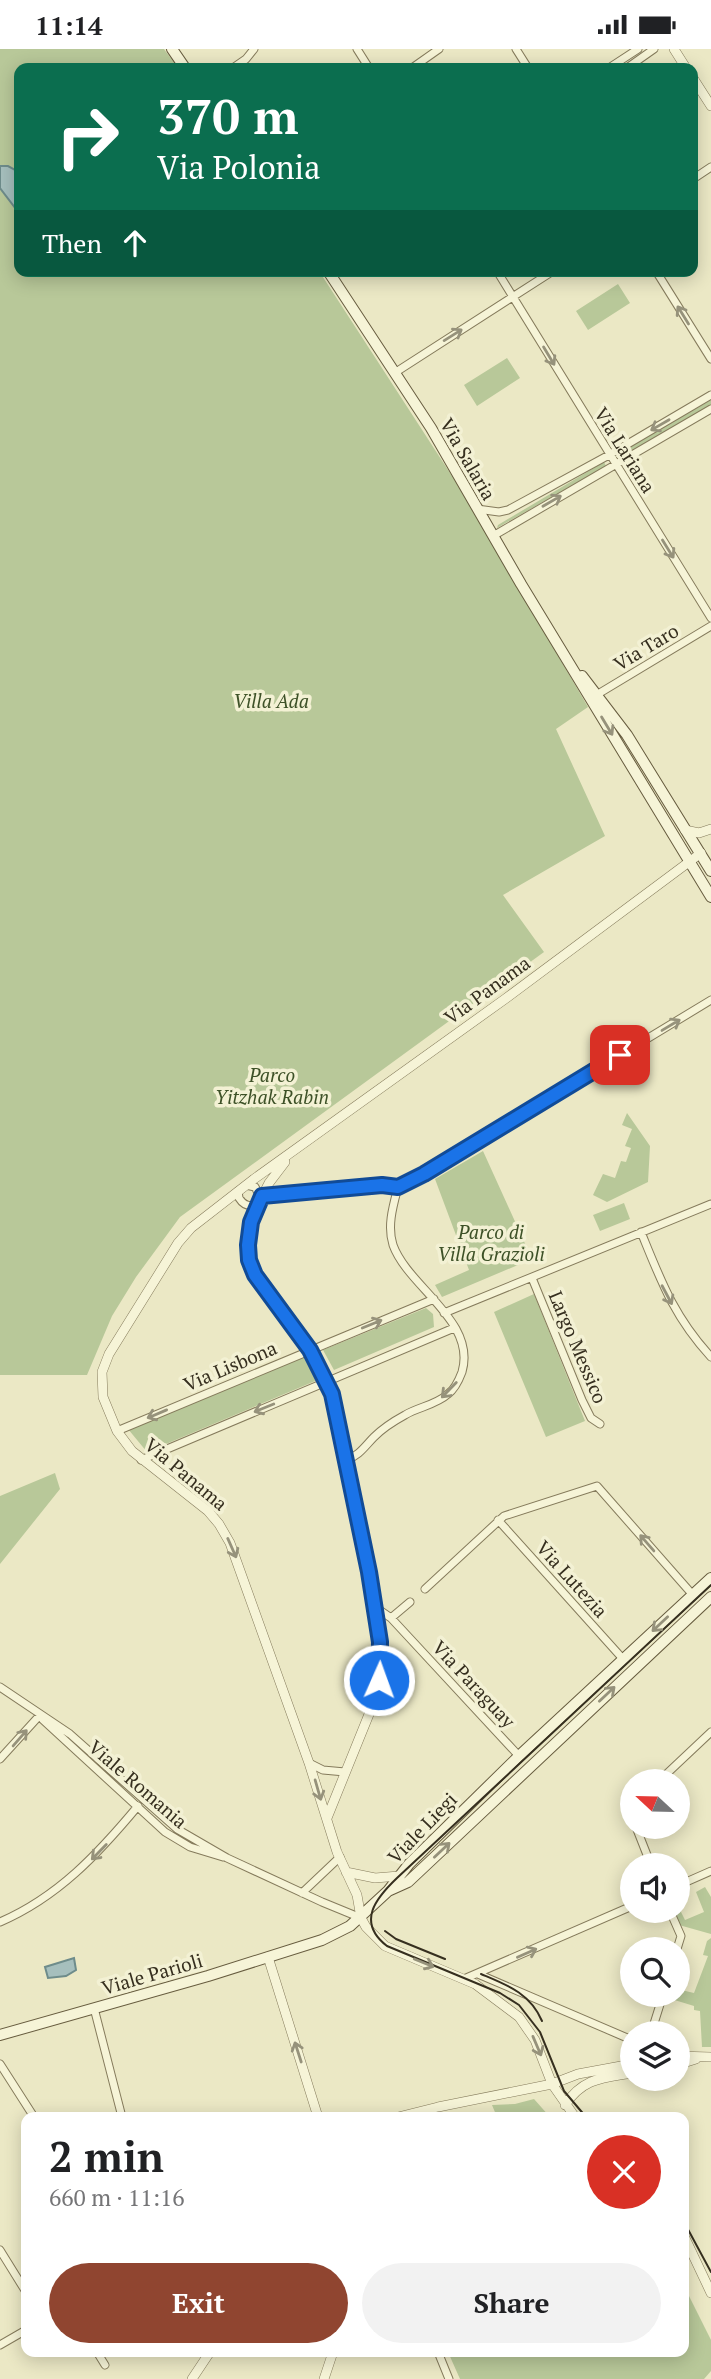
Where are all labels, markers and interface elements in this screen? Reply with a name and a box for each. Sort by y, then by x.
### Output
text: 11:14 [35,8,103,42]
text: 370 m [157,83,299,148]
icon: right [42,91,133,182]
text: Via Polonia [157,146,320,188]
icon: ahead [116,224,154,262]
text: Then [42,226,102,260]
one-way arrow [676,306,690,326]
one-way arrow [443,328,463,342]
one-way arrow [542,345,556,365]
street label: Via Lariana [589,402,662,498]
street label: Via Salaria [435,413,502,505]
one-way arrow [650,419,671,432]
one-way arrow [541,494,561,508]
one-way arrow [662,539,676,559]
street label: Via Taro [609,617,683,676]
park label: Villa Ada [233,688,309,713]
one-way arrow [600,716,614,736]
street label: Via Panama [439,950,535,1029]
one-way arrow [660,1017,680,1031]
pin [590,1025,650,1085]
icon: arrive [601,1036,639,1074]
park label: Parco Yitzhak Rabin [215,1062,329,1109]
park label: Parco di Villa Grazioli [437,1219,545,1266]
one-way arrow [660,1284,674,1305]
street label: Largo Messico [544,1287,613,1407]
one-way arrow [361,1317,382,1330]
street label: Via Lisbona [179,1335,281,1396]
one-way arrow [441,1381,458,1398]
one-way arrow [254,1403,275,1416]
one-way arrow [147,1408,168,1421]
street label: Via Panama [140,1432,233,1516]
one-way arrow [639,1534,655,1552]
street label: Via Lutezia [531,1535,614,1623]
one-way arrow [226,1537,239,1558]
one-way arrow [651,1616,669,1632]
street label: Via Paraguay [427,1635,522,1733]
position arrow [342,1643,416,1717]
one-way arrow [598,1685,615,1702]
one-way arrow [12,1729,28,1747]
street label: Viale Romania [84,1734,193,1834]
north arrow [620,1769,690,1839]
map controls [620,1769,690,2091]
one-way arrow [312,1779,325,1801]
street label: Viale Liegi [382,1787,462,1869]
one-way arrow [433,1842,450,1859]
one-way arrow [90,1843,107,1860]
button: sound [620,1853,690,1923]
button: search [620,1937,690,2007]
one-way arrow [516,1946,537,1959]
street label: Viale Parioli [98,1947,205,2000]
one-way arrow [413,1958,435,1971]
button: layers [620,2021,690,2091]
one-way arrow [531,2035,544,2056]
one-way arrow [290,2042,303,2064]
text: 2 min [49,2128,164,2184]
button: close [587,2135,661,2209]
text: 660 m · 11:16 [49,2182,184,2213]
button: Exit [49,2263,348,2343]
button: Share [362,2263,661,2343]

